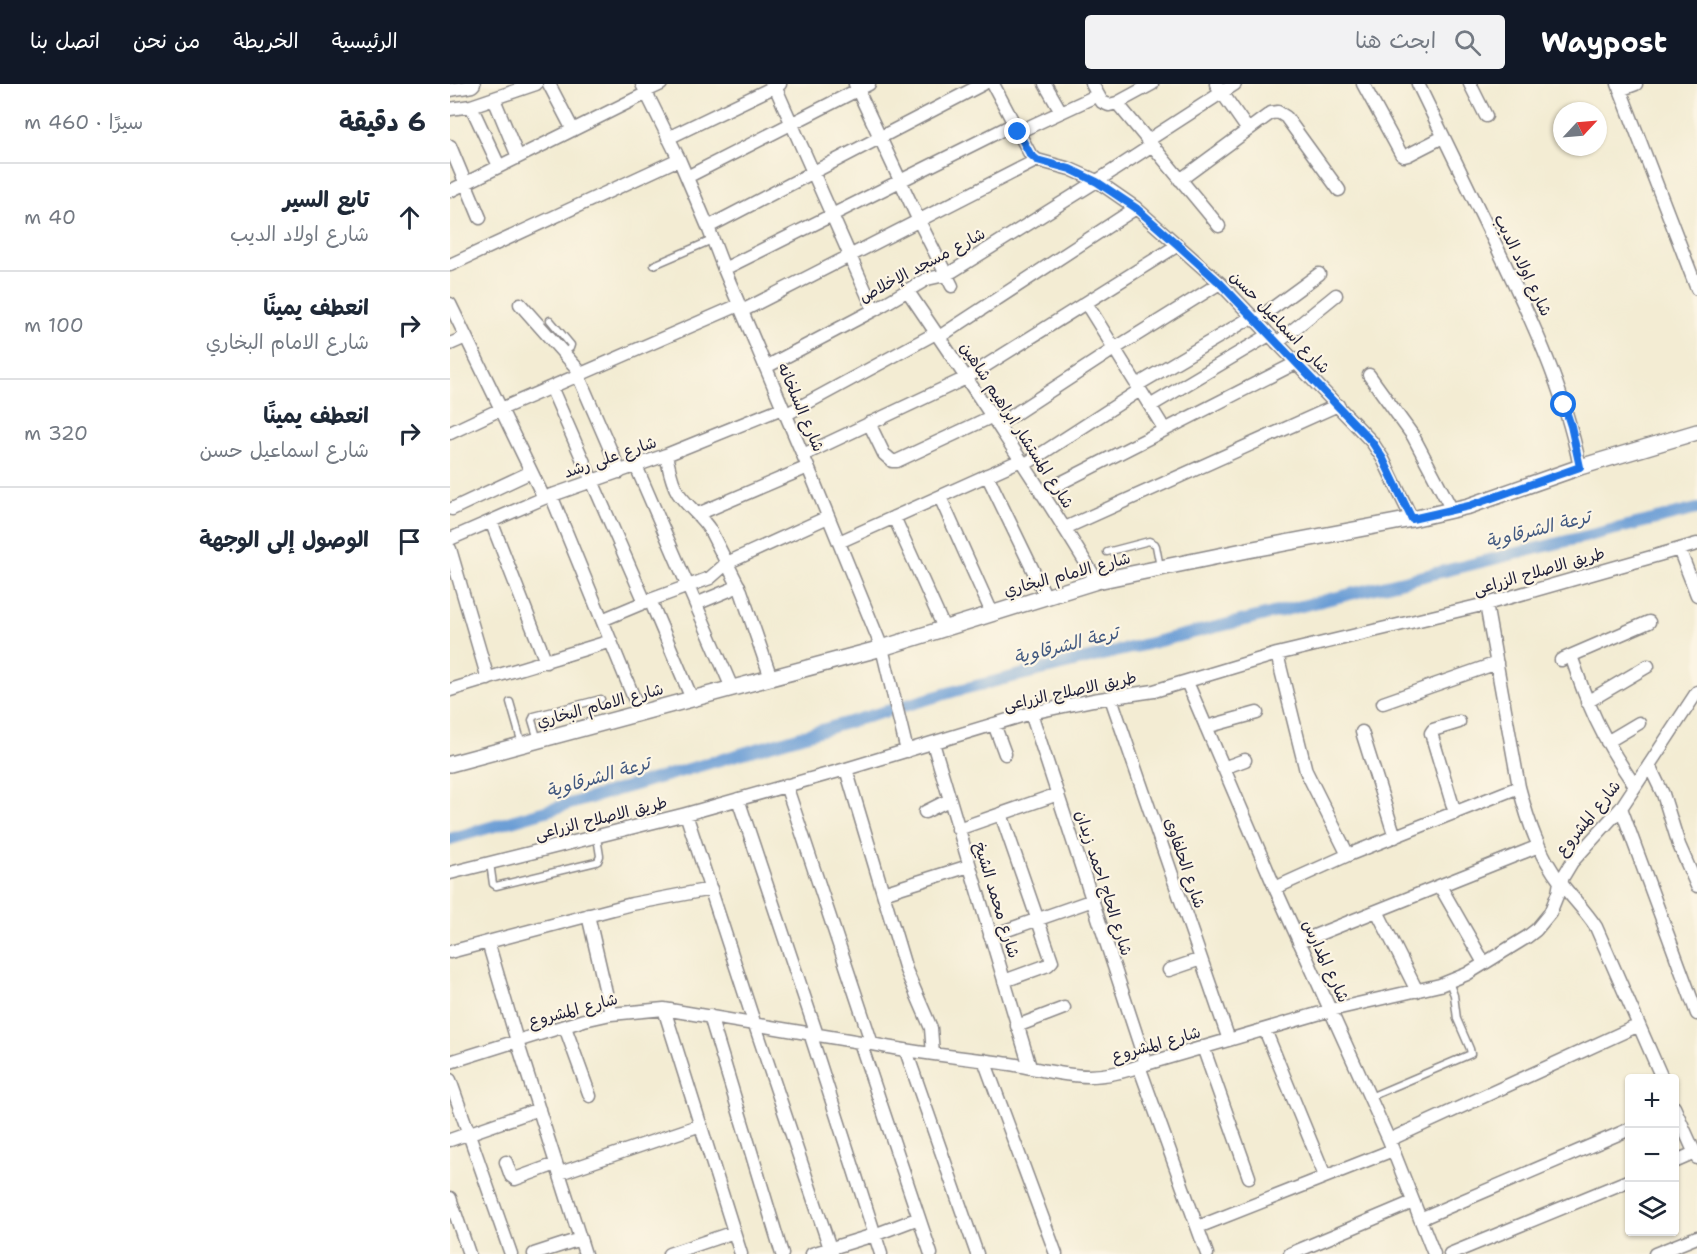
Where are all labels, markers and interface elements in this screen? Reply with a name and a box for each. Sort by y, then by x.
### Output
search box [1085,15,1505,69]
text: Waypost [1541,23,1667,61]
text: ابحث هنا [1355,26,1436,55]
icon: search [1451,26,1484,59]
text: اتصل بنا [30,27,100,55]
text: من نحن [133,27,200,55]
text: الخريطة [233,27,299,55]
text: الرئيسية [332,27,398,55]
north arrow [1553,102,1607,156]
text: 6 دقيقة [339,104,426,139]
text: سيرًا · 460 m [24,109,143,135]
route end [1004,118,1030,144]
text: تابع السير [283,185,369,214]
icon: ahead [393,201,426,234]
text: 40 m [24,204,76,230]
street label: شارع اولاد الديب [1488,210,1557,320]
text: شارع اولاد الديب [230,221,369,247]
street label: شارع مسجد الإخلاص [855,223,989,308]
street label: شارع اسماعيل حسن [1225,266,1335,379]
text: انعطف يمينًا [263,293,369,322]
icon: right [393,309,426,342]
text: 100 m [24,312,84,338]
text: شارع الامام البخاري [206,329,369,355]
street label: شارع المستشار ابراهيم شاهين [954,338,1079,513]
street label: شارع السلخانه [772,359,829,455]
route start [1550,391,1576,417]
text: انعطف يمينًا [263,401,369,430]
icon: right [393,417,426,450]
text: 320 m [24,420,88,446]
street label: شارع على رشد [561,431,660,484]
text: شارع اسماعيل حسن [200,437,369,463]
water label: ترعة الشرقاوية [1483,504,1596,554]
text: الوصول إلى الوجهة [199,525,369,554]
icon: arrive [393,525,426,558]
street label: طريق الاصلاح الزراعى [1471,542,1607,600]
street label: شارع الامام البخاري [1001,547,1133,603]
water label: ترعة الشرقاوية [1011,620,1124,670]
street label: طريق الاصلاح الزراعى [1001,667,1139,715]
street label: شارع الامام البخاري [534,678,666,734]
water label: ترعة الشرقاوية [543,750,655,803]
street label: شارع المشروع [1551,776,1626,861]
street label: طريق الاصلاح الزراعى [533,791,669,845]
street label: شارع الحاج احمد زيدان [1070,808,1137,959]
street label: شارع الحلفاوى [1159,815,1210,912]
street label: شارع محمد الشيخ [968,839,1025,961]
street label: شارع المدارس [1297,916,1354,1006]
street label: شارع المشروع [526,988,620,1033]
street label: شارع المشروع [1109,1021,1203,1068]
map controls [1625,1074,1679,1236]
button: + [1625,1074,1679,1128]
button: − [1625,1128,1679,1182]
button: layers [1625,1182,1679,1236]

